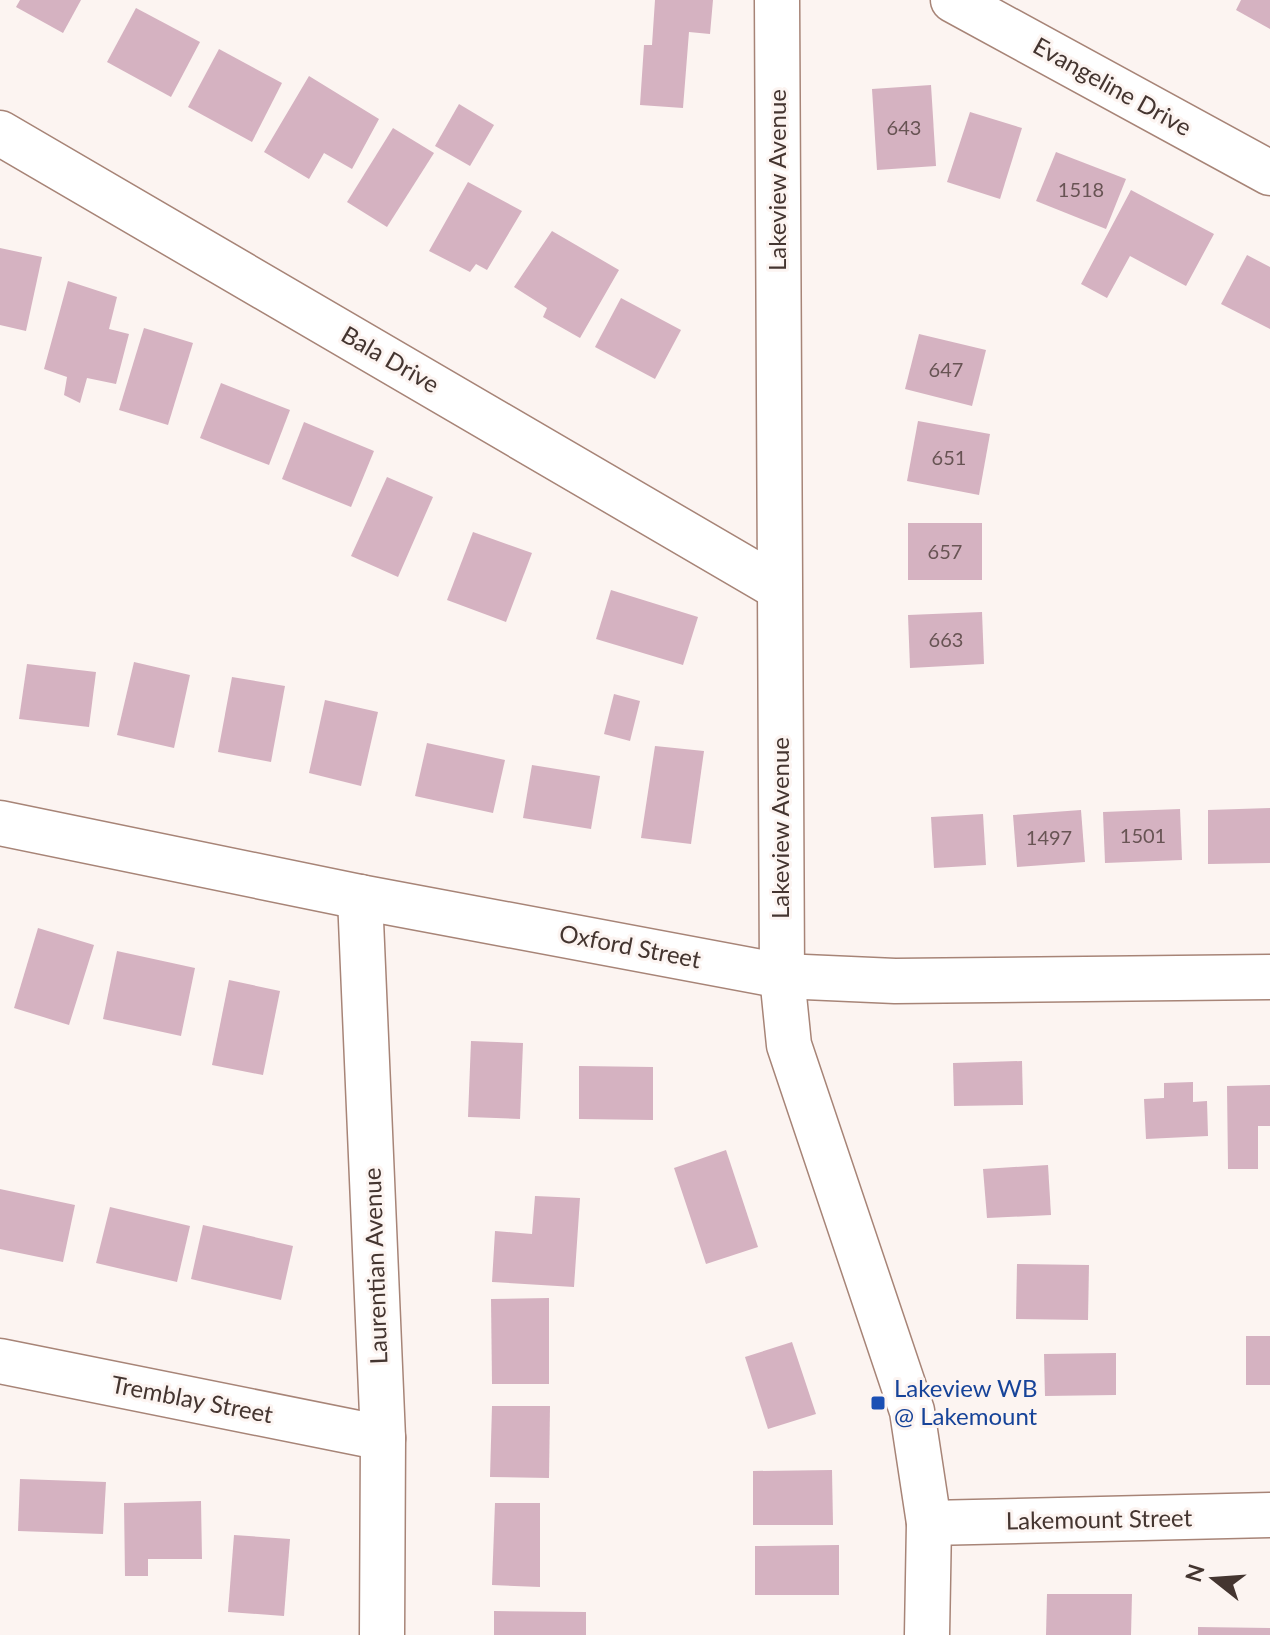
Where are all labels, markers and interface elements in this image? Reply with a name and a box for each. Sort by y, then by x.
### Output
street label: Evangeline Drive [1028,30,1197,141]
street label: Lakeview Avenue [762,89,791,271]
house number: 643 [887,115,921,139]
house number: 1518 [1058,177,1104,201]
street label: Bala Drive [337,319,445,398]
house number: 647 [929,357,963,381]
house number: 651 [932,445,966,469]
house number: 657 [928,539,962,563]
house number: 663 [929,627,963,651]
street label: Lakeview Avenue [765,737,794,919]
house number: 1501 [1120,823,1166,847]
house number: 1497 [1026,825,1072,849]
street label: Oxford Street [557,918,704,974]
street label: Laurentian Avenue [357,1167,392,1365]
street label: Tremblay Street [109,1369,276,1428]
place label: Lakeview WB @ Lakemount [894,1373,1038,1430]
marker: Lakeview WB @ Lakemount [869,1394,887,1412]
street label: Lakemount Street [1006,1502,1193,1535]
north arrow [1174,1539,1254,1619]
text: N [1179,1561,1210,1585]

